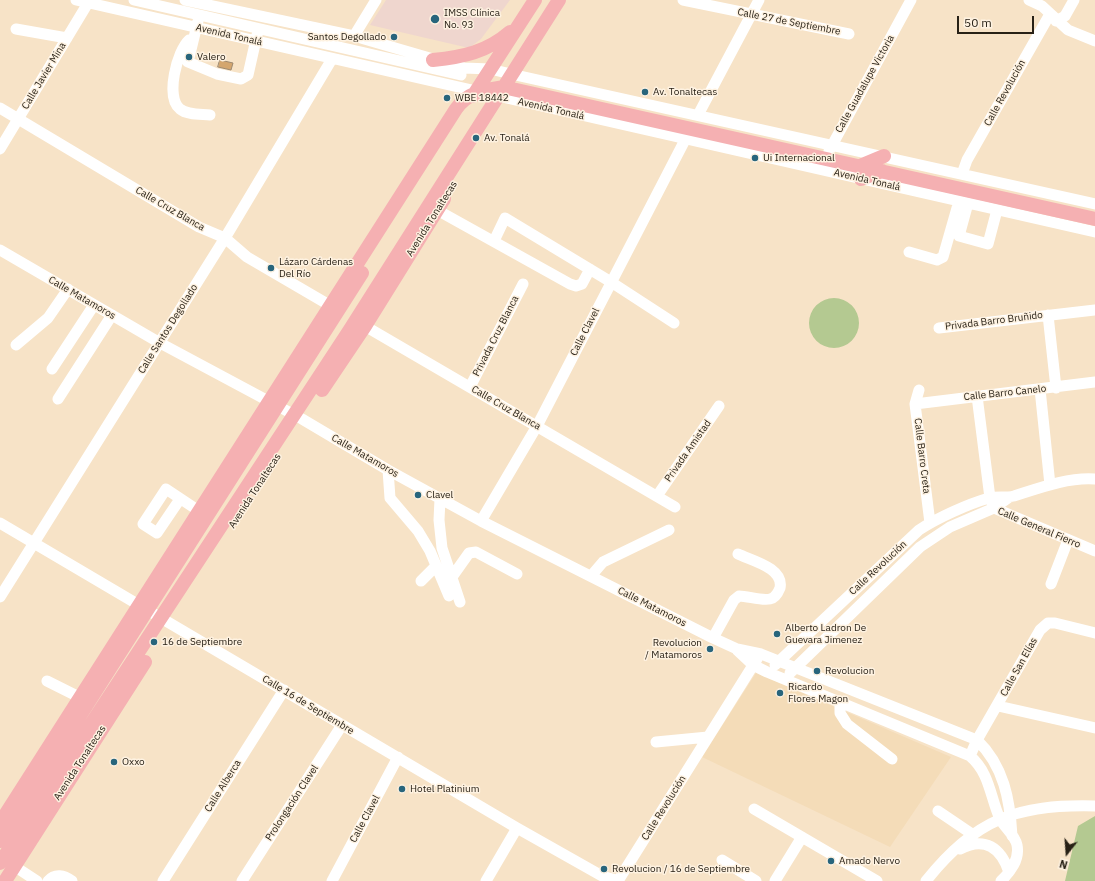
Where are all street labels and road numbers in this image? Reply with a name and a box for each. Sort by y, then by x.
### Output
street label: Calle 27 de Septiembre [736,6,842,38]
street label: Avenida Tonalá [195,22,263,48]
street label: Calle Guadalupe Victoria [833,33,897,135]
street label: Calle Javier Mina [19,40,69,112]
street label: Calle Revolución [982,58,1028,128]
street label: Avenida Tonalá [517,96,585,122]
street label: Avenida Tonalá [833,167,901,193]
street label: Avenida Tonaltecas [404,179,460,259]
street label: Calle Cruz Blanca [133,184,207,234]
street label: Calle Matamoros [46,274,118,322]
street label: Calle Santos Degollado [136,282,200,376]
street label: Privada Cruz Blanca [470,294,522,378]
street label: Calle Clavel [568,306,602,358]
street label: Privada Barro Bruñido [944,309,1044,333]
street label: Calle Cruz Blanca [469,383,543,433]
street label: Calle Barro Canelo [963,383,1047,403]
street label: Privada Amistad [662,418,714,484]
street label: Calle Barro Creta [911,418,933,494]
street label: Calle Matamoros [329,432,401,480]
street label: Avenida Tonaltecas [226,451,284,531]
street label: Calle General Fierro [996,505,1082,551]
street label: Calle Revolución [847,538,909,598]
street label: Calle Matamoros [616,585,688,629]
street label: Calle San Elías [998,636,1040,698]
street label: Calle 16 de Septiembre [260,673,356,737]
street label: Avenida Tonaltecas [51,723,109,803]
street label: Calle Alberca [202,758,244,814]
street label: Prolongación Clavel [263,763,321,843]
street label: Calle Revolución [639,773,689,843]
street label: Calle Clavel [347,793,383,845]

